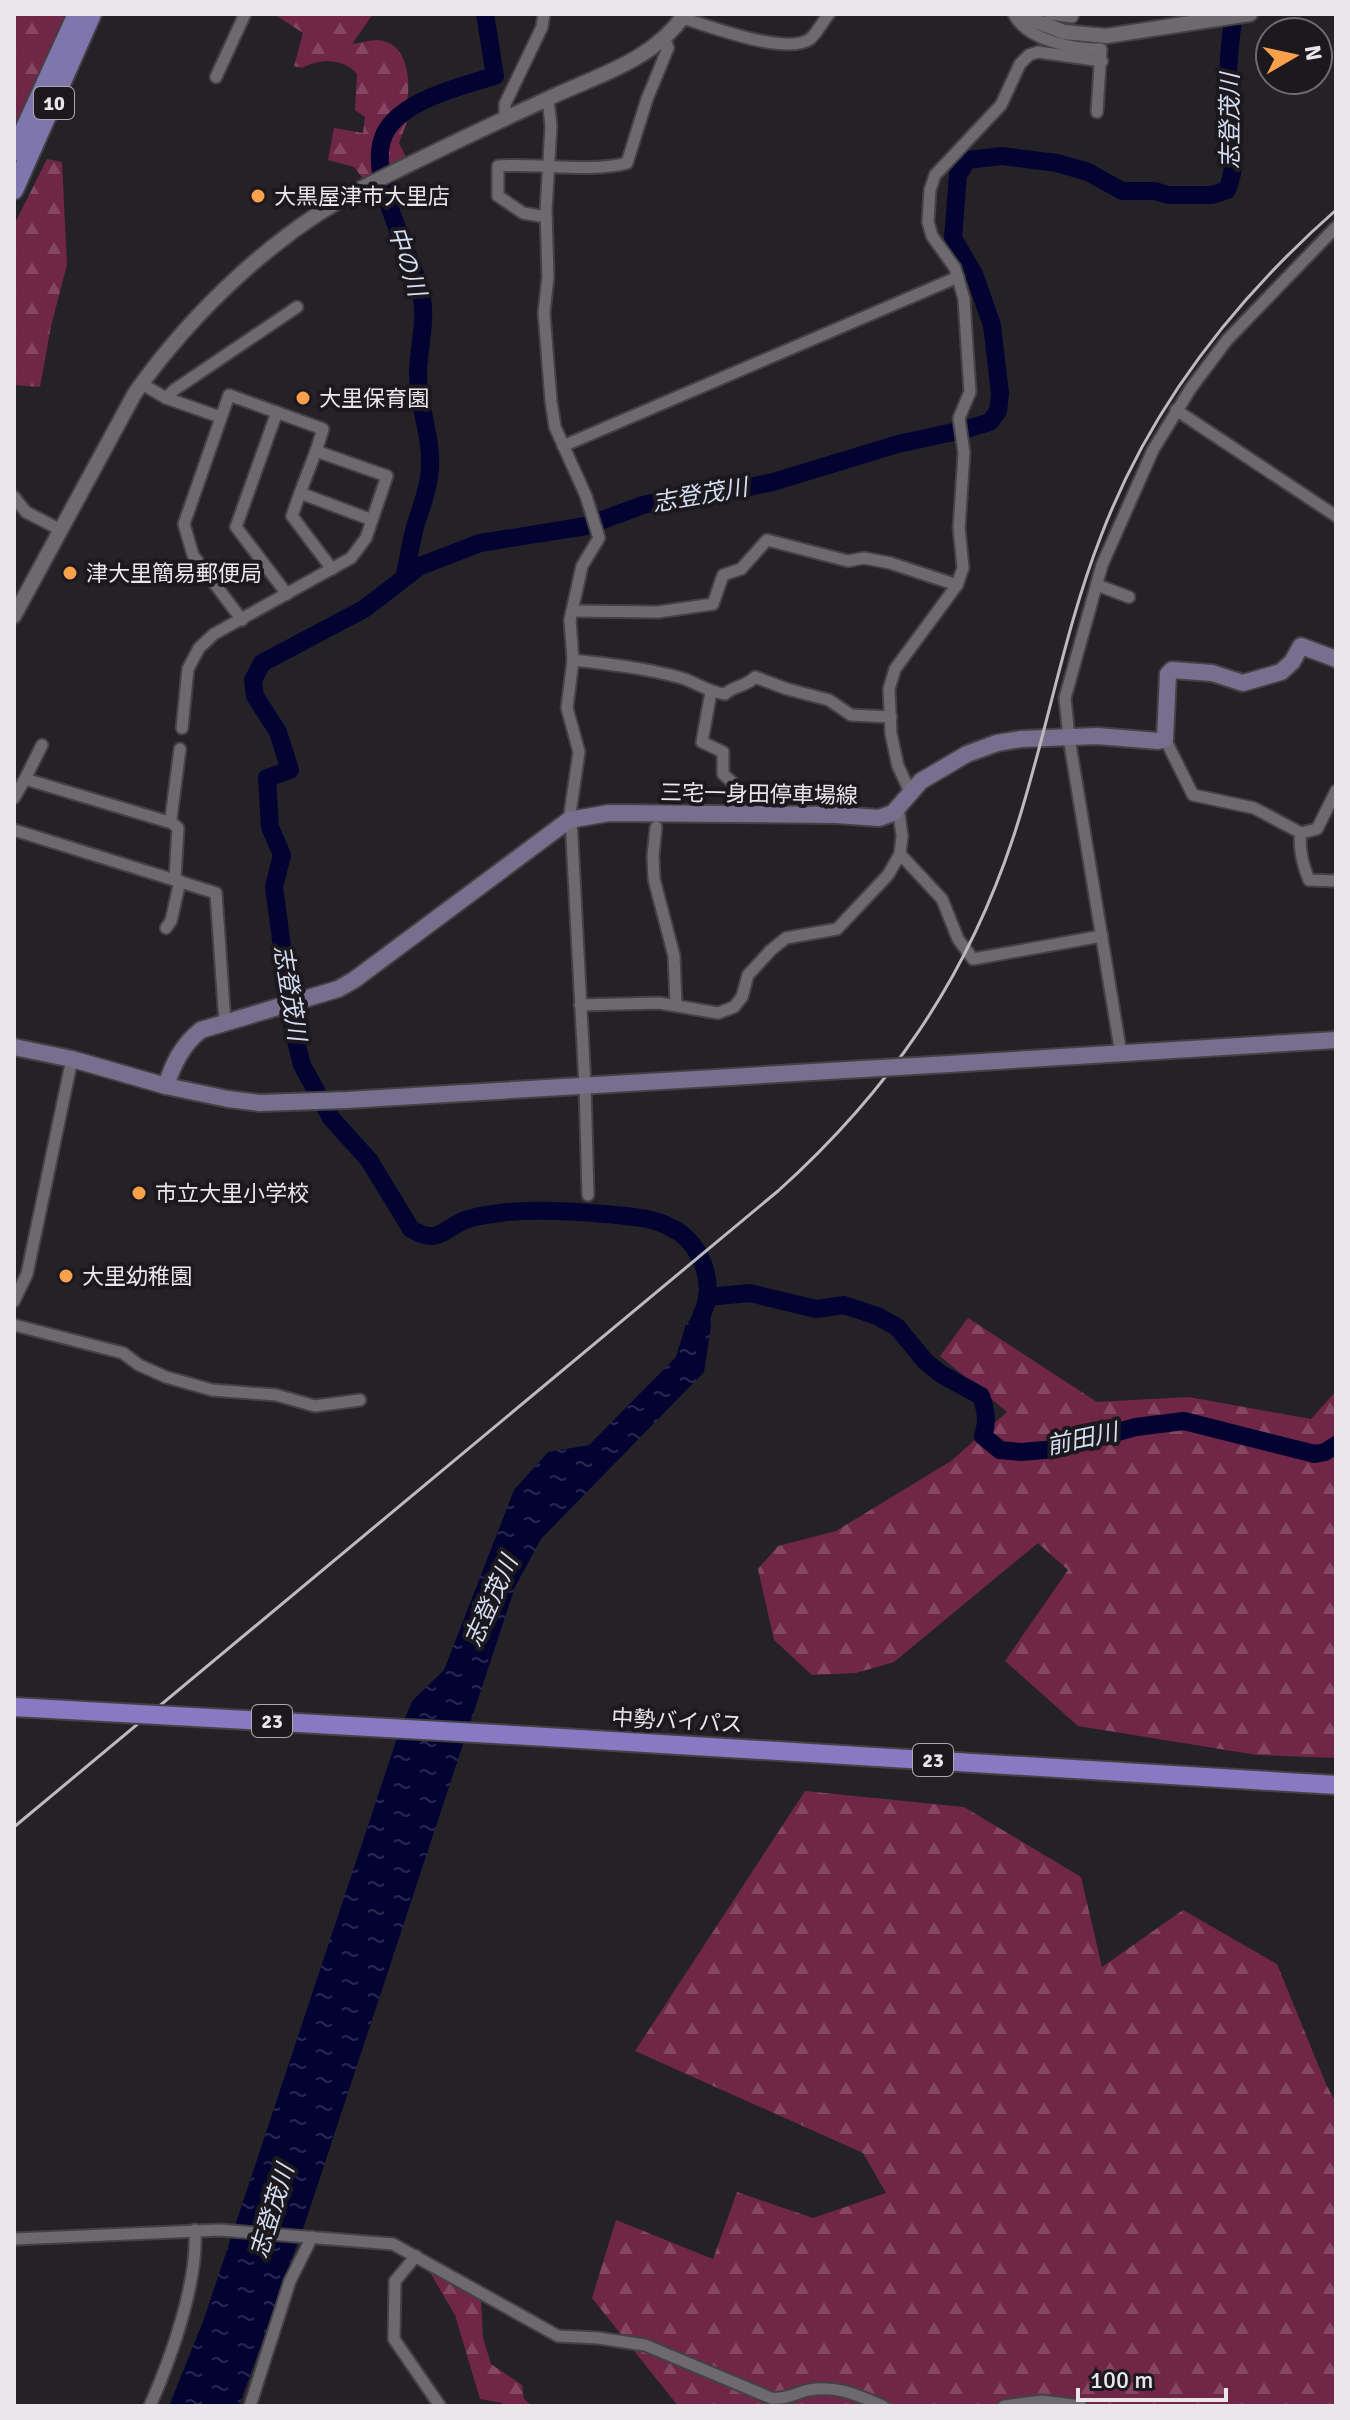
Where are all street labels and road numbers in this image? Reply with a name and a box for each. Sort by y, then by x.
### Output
road number: 10 [34,87,74,119]
street label: 三宅一身田停車場線 [660,779,858,809]
street label: 中勢バイパス [611,1704,743,1738]
road number: 23 [252,1705,292,1737]
road number: 23 [913,1744,953,1776]

